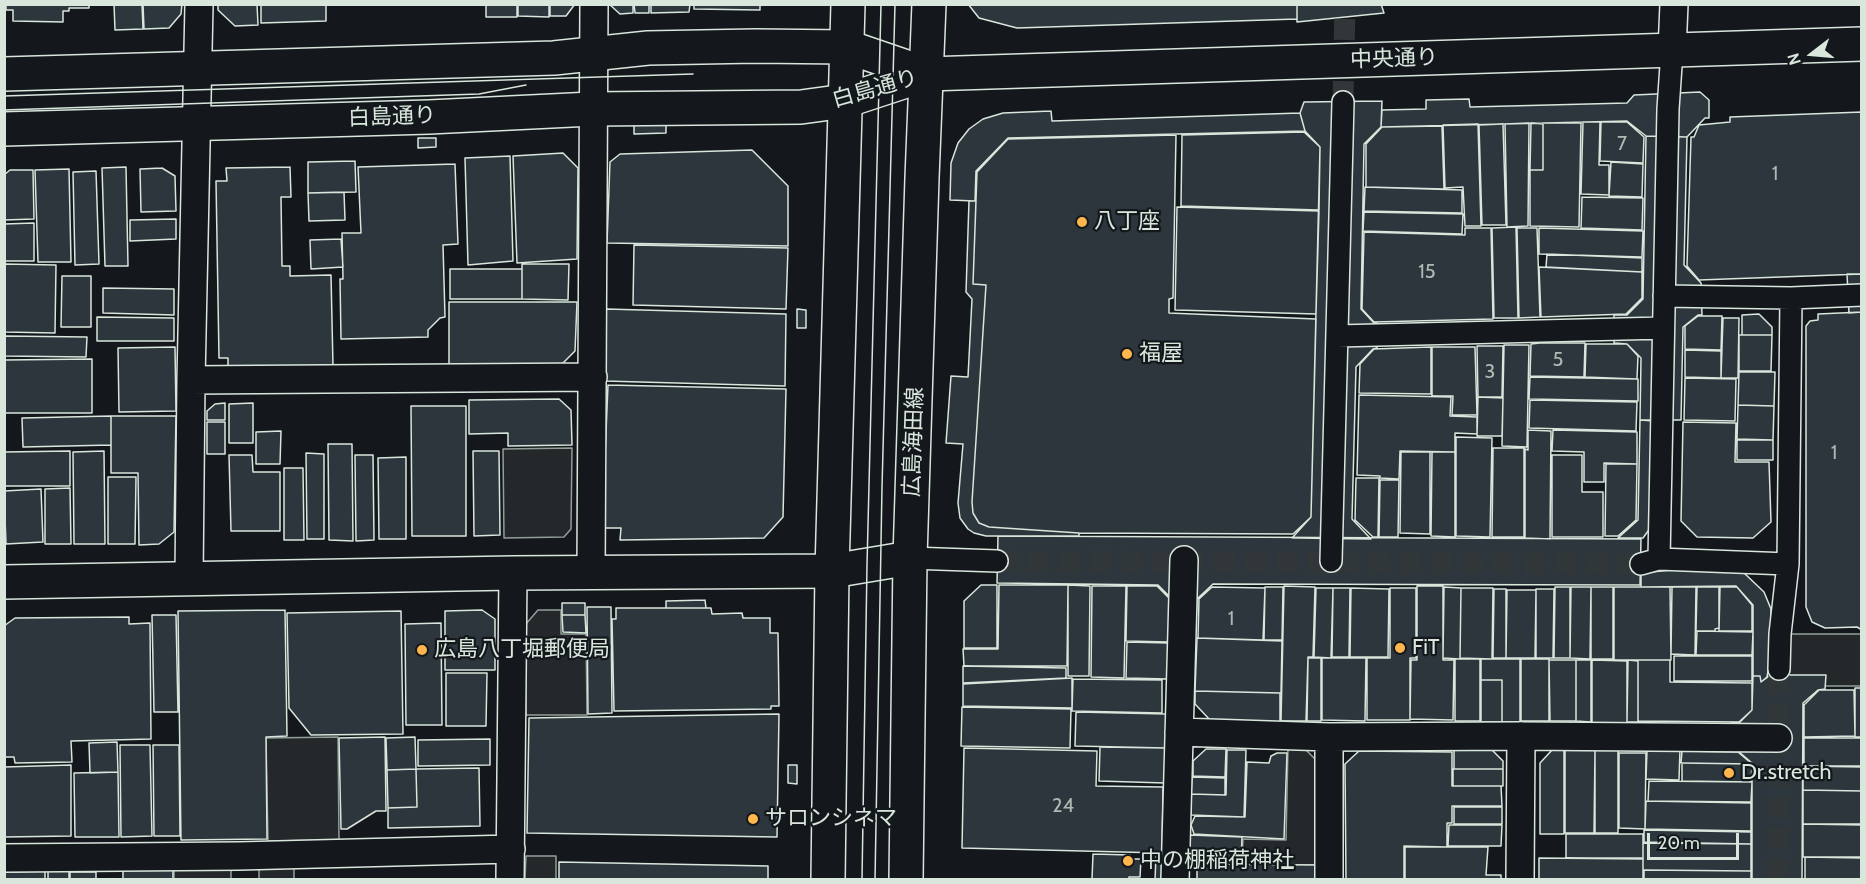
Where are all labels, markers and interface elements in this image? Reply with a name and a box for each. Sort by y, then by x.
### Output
north arrow [1782,24,1842,84]
street label: 中央通り [1350,44,1438,74]
text: N [1784,51,1805,67]
street label: 白島通り [829,64,921,114]
street label: 白島通り [348,102,436,132]
house number: 7 [1617,132,1627,156]
house number: 1 [1772,162,1778,186]
place label: 八丁座 [1094,209,1160,235]
marker: 八丁座 [1075,215,1089,229]
house number: 15 [1418,260,1436,284]
place label: 福屋 [1139,341,1183,367]
marker: 福屋 [1120,347,1134,361]
house number: 5 [1553,348,1563,372]
house number: 3 [1485,360,1495,384]
street label: 広島海田線 [899,387,929,497]
house number: 1 [1831,441,1837,465]
house number: 1 [1228,607,1234,631]
place label: FiT [1412,635,1439,661]
place label: 広島八丁堀郵便局 [434,637,610,663]
marker: FiT [1393,641,1407,655]
marker: 広島八丁堀郵便局 [415,643,429,657]
place label: Dr.stretch [1741,760,1831,786]
marker: Dr.stretch [1722,766,1736,780]
house number: 24 [1052,794,1074,818]
place label: サロンシネマ [765,806,897,832]
marker: サロンシネマ [746,812,760,826]
scale bar [1650,821,1742,859]
text: 20 m [1658,832,1700,854]
place label: 中の棚稲荷神社 [1140,848,1294,874]
marker: 中の棚稲荷神社 [1121,854,1135,868]

